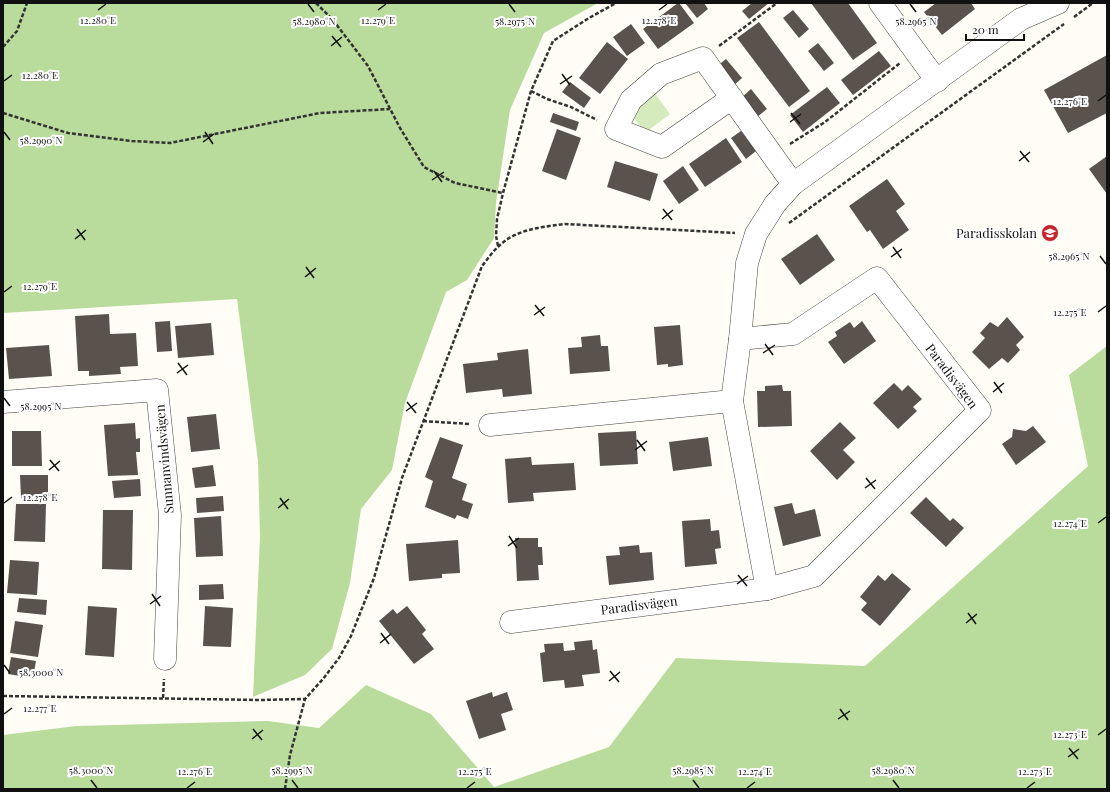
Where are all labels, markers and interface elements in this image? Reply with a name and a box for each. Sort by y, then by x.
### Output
text: 12.280°E [80,13,116,27]
text: 12.279°E [361,13,395,27]
text: 12.278°E [642,13,676,27]
text: 58.2980°N [292,14,336,28]
text: 58.2975°N [495,14,535,28]
text: 58.2965°N [895,14,937,28]
scale bar [966,16,1024,42]
text: 20 m [972,21,999,37]
text: 12.280°E [22,68,58,82]
text: 12.276°E [1053,94,1087,108]
text: 58.2990°N [20,133,62,147]
school or university icon: Paradisskolan [1040,223,1060,243]
place label: Paradisskolan [956,224,1037,241]
text: 58.2965°N [1048,249,1090,263]
text: 12.279°E [23,279,57,293]
text: 12.275°E [1053,305,1087,319]
street label: Paradisvägen [922,340,983,412]
text: 58.2995°N [20,399,62,413]
street label: Sunnanvindsvägen [150,404,177,514]
text: 12.278°E [23,490,57,504]
text: 12.274°E [1053,516,1087,530]
street label: Paradisvägen [600,591,679,618]
text: 58.3000°N [19,665,63,679]
text: 12.277°E [23,701,57,715]
text: 12.273°E [1053,727,1087,741]
text: 58.3000°N [69,763,113,777]
text: 58.2995°N [271,763,313,777]
text: 58.2985°N [672,763,714,777]
text: 58.2980°N [871,763,915,777]
text: 12.276°E [178,764,212,778]
text: 12.275°E [458,764,492,778]
text: 12.274°E [738,764,772,778]
text: 12.273°E [1018,764,1052,778]

